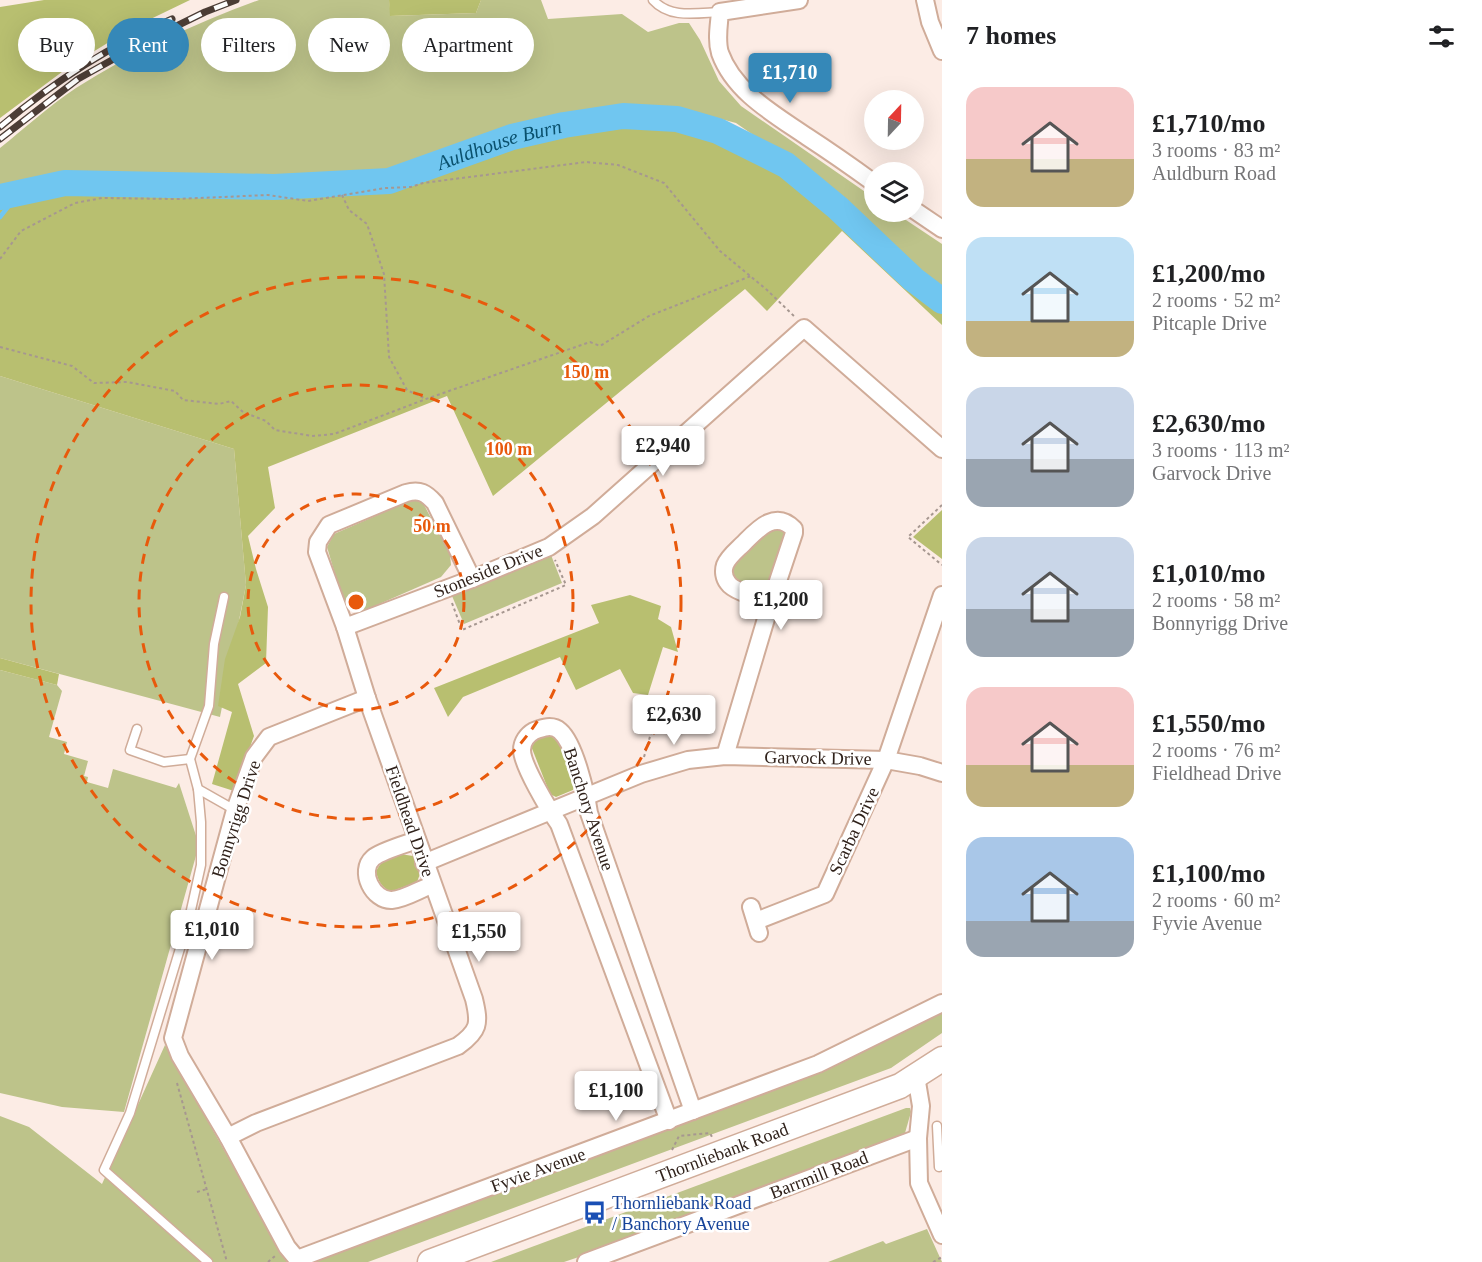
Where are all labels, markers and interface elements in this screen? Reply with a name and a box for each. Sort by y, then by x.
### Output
chip: Buy [18,18,95,72]
chip: Rent [107,18,189,72]
chip: Filters [201,18,296,72]
chip: New [308,18,390,72]
chip: Apartment [402,18,534,72]
icon: filters [1425,20,1458,53]
text: 7 homes [966,21,1056,50]
pin: £1,710 [741,53,839,104]
text: £1,710 [763,61,818,83]
north arrow [864,90,924,150]
map controls [864,90,924,222]
text: £1,710/mo [1152,109,1265,138]
icon: home [1014,111,1086,183]
water label: Auldhouse Burn [432,115,564,175]
text: 3 rooms · 83 m² [1152,139,1280,161]
button: layers [864,162,924,222]
text: Auldburn Road [1152,162,1276,184]
text: £1,200/mo [1152,259,1265,288]
icon: home [1014,261,1086,333]
text: 2 rooms · 52 m² [1152,289,1280,311]
text: Pitcaple Drive [1152,312,1267,334]
text: 150 m [563,362,609,382]
text: £2,630/mo [1152,409,1265,438]
icon: home [1014,411,1086,483]
pin: £2,940 [614,426,712,477]
text: £2,940 [636,434,691,456]
text: 100 m [486,439,532,459]
text: 3 rooms · 113 m² [1152,439,1289,461]
text: Garvock Drive [1152,462,1271,484]
text: 50 m [413,516,451,536]
street label: Stoneside Drive [431,540,545,602]
text: £1,010/mo [1152,559,1265,588]
icon: home [1014,561,1086,633]
pin: £1,200 [732,580,830,631]
text: £1,200 [754,588,809,610]
text: 2 rooms · 58 m² [1152,589,1280,611]
centre of rings [346,592,366,612]
text: Bonnyrigg Drive [1152,612,1288,634]
pin: £2,630 [625,695,723,746]
text: £2,630 [647,703,702,725]
text: £1,550/mo [1152,709,1265,738]
icon: home [1014,711,1086,783]
text: 2 rooms · 76 m² [1152,739,1280,761]
street label: Banchory Avenue [560,745,618,873]
street label: Garvock Drive [764,747,872,769]
street label: Bonnyrigg Drive [208,758,264,880]
text: Fieldhead Drive [1152,762,1281,784]
street label: Fieldhead Drive [382,763,438,879]
street label: Scarba Drive [825,784,883,878]
text: £1,100/mo [1152,859,1265,888]
icon: home [1014,861,1086,933]
text: 2 rooms · 60 m² [1152,889,1280,911]
pin: £1,010 [163,910,261,961]
pin: £1,550 [430,912,528,963]
text: Fyvie Avenue [1152,912,1262,934]
text: £1,010 [185,918,240,940]
text: £1,550 [452,920,507,942]
pin: £1,100 [567,1071,665,1122]
text: £1,100 [589,1079,644,1101]
street label: Thornliebank Road [653,1119,791,1186]
street label: Fyvie Avenue [488,1144,588,1196]
street label: Barrmill Road [767,1147,871,1203]
place label: Thornliebank Road / Banchory Avenue [612,1193,751,1234]
bus stop icon: Thornliebank Road / Banchory Avenue [581,1200,607,1226]

